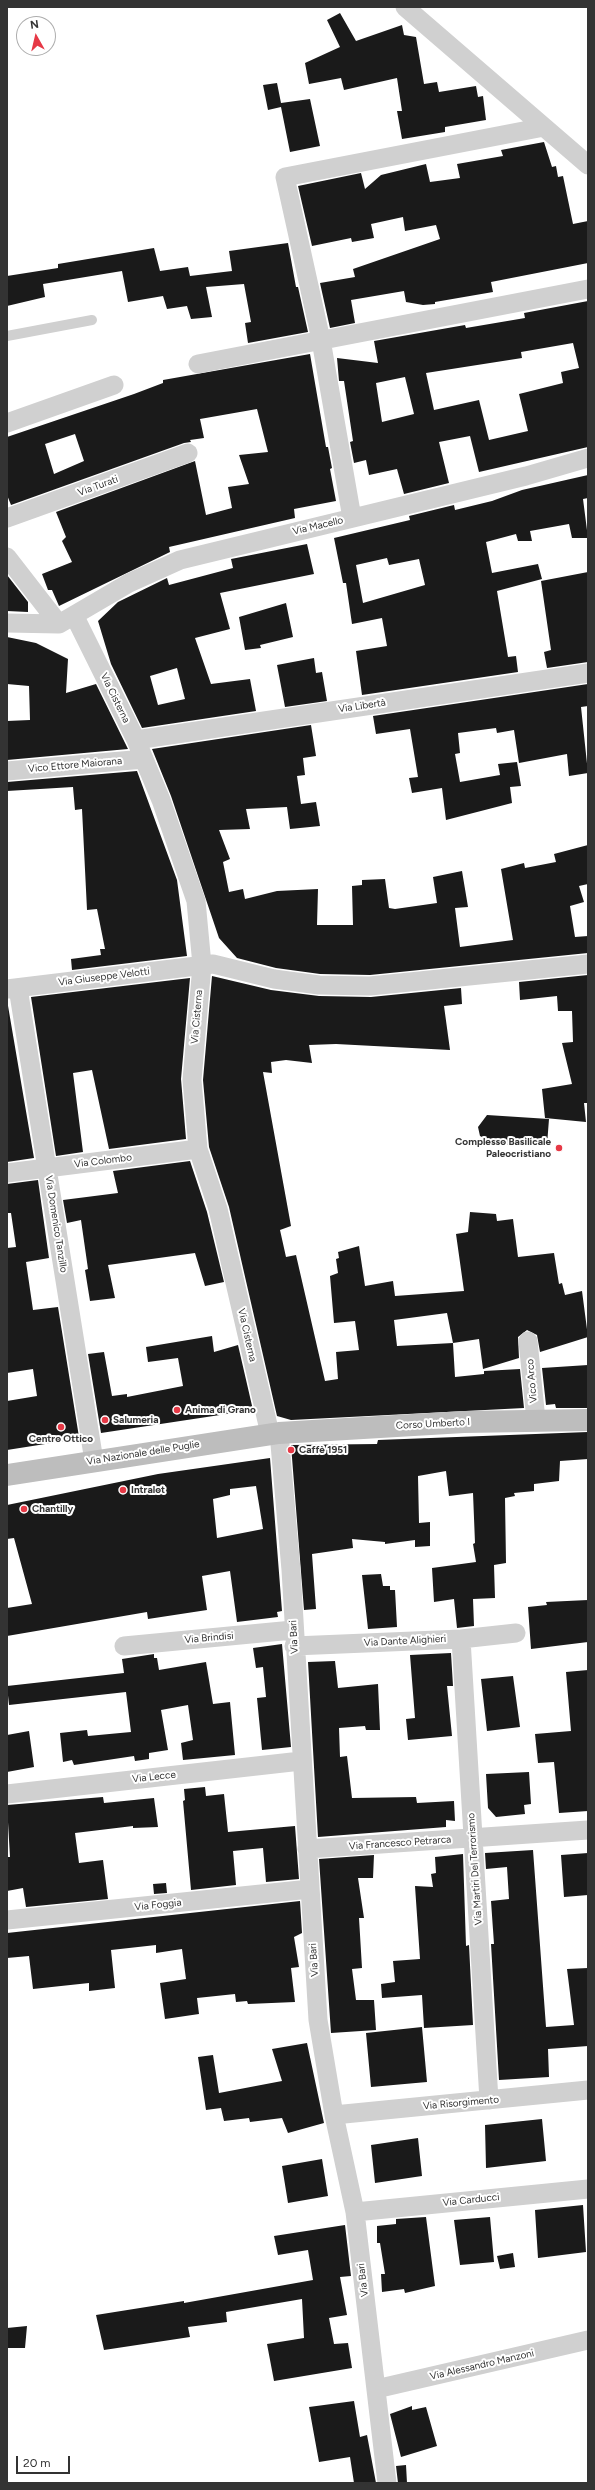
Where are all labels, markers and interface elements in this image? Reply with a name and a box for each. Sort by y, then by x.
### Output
north arrow [16,16,56,56]
text: N [29,18,40,32]
street label: Via Turati [76,473,120,499]
street label: Via Macello [292,514,344,538]
street label: Via Cisterna [98,671,132,725]
street label: Via Libertà [337,697,387,715]
street label: Vico Ettore Maiorana [27,755,123,775]
street label: Via Giuseppe Velotti [58,965,150,989]
street label: Via Cisterna [189,989,205,1045]
place label: Complesso Basilicale Paleocristiano [455,1136,551,1160]
marker: Complesso Basilicale Paleocristiano [554,1143,564,1153]
street label: Via Colombo [73,1152,133,1170]
street label: Via Domenico Tanzillo [42,1175,70,1273]
street label: Via Cisterna [235,1307,259,1363]
street label: Vico Arco [524,1358,540,1404]
place label: Anima di Grano [185,1404,256,1416]
marker: Anima di Grano [172,1405,182,1415]
place label: Salumeria [113,1414,159,1426]
marker: Salumeria [100,1415,110,1425]
street label: Corso Umberto I [396,1416,470,1432]
marker: Centro Ottico [56,1422,66,1432]
place label: Centro Ottico [29,1433,93,1445]
street label: Via Nazionale delle Puglie [86,1438,200,1468]
place label: Caffè 1951 [299,1444,347,1456]
marker: Caffè 1951 [286,1445,296,1455]
place label: Intralot [131,1484,165,1496]
marker: Intralot [118,1485,128,1495]
place label: Chantilly [32,1503,73,1515]
marker: Chantilly [19,1504,29,1514]
street label: Via Bari [287,1620,301,1654]
street label: Via Brindisi [184,1630,234,1646]
street label: Via Dante Alighieri [364,1633,446,1649]
street label: Via Lecce [132,1769,176,1785]
street label: Via Martiri Del Terrorismo [465,1812,485,1926]
street label: Via Francesco Petrarca [348,1833,452,1853]
street label: Via Foggia [134,1897,182,1913]
street label: Via Bari [307,1943,321,1977]
street label: Via Risorgimento [422,2094,500,2112]
street label: Via Carducci [442,2191,500,2209]
street label: Via Bari [355,2263,371,2297]
street label: Via Alessandro Manzoni [429,2347,535,2383]
scale bar [18,2448,72,2474]
text: 20 m [23,2456,51,2470]

